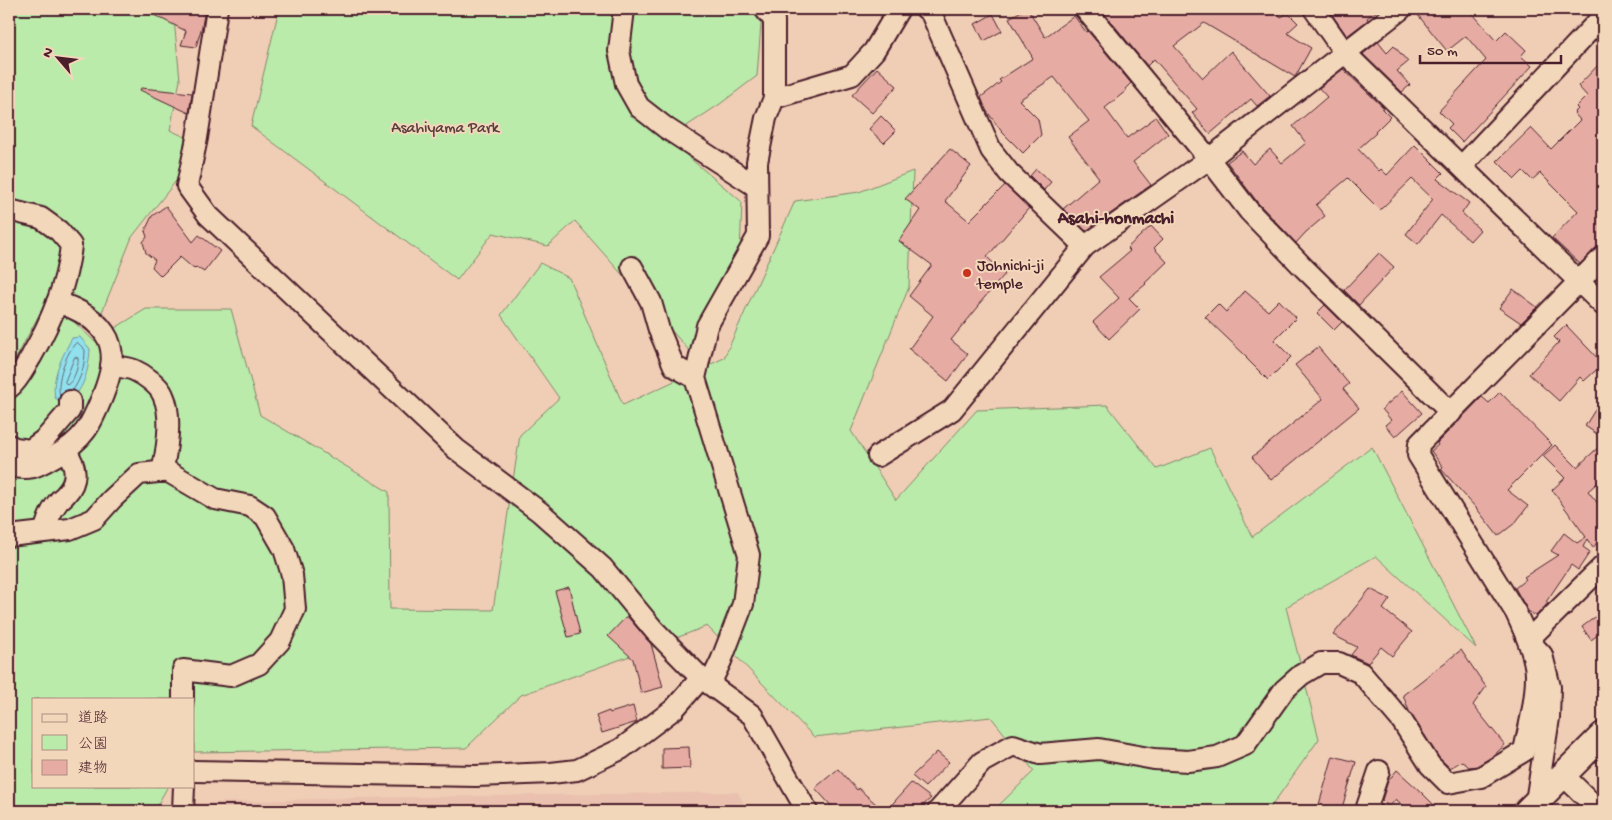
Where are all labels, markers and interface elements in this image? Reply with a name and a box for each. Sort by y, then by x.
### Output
north arrow [32,32,82,82]
scale bar [1420,32,1561,64]
text: 50 m [1427,43,1458,61]
text: N [39,45,58,61]
park label: Asahiyama Park [391,120,501,139]
district label: Asahi-honmachi [1057,209,1174,230]
place label: Johnichi-ji temple [976,258,1044,295]
marker: Johnichi-ji temple [961,267,973,279]
legend [32,698,195,788]
text: 道路 [78,710,108,728]
text: 公園 [78,736,108,754]
text: 建物 [78,760,108,778]

